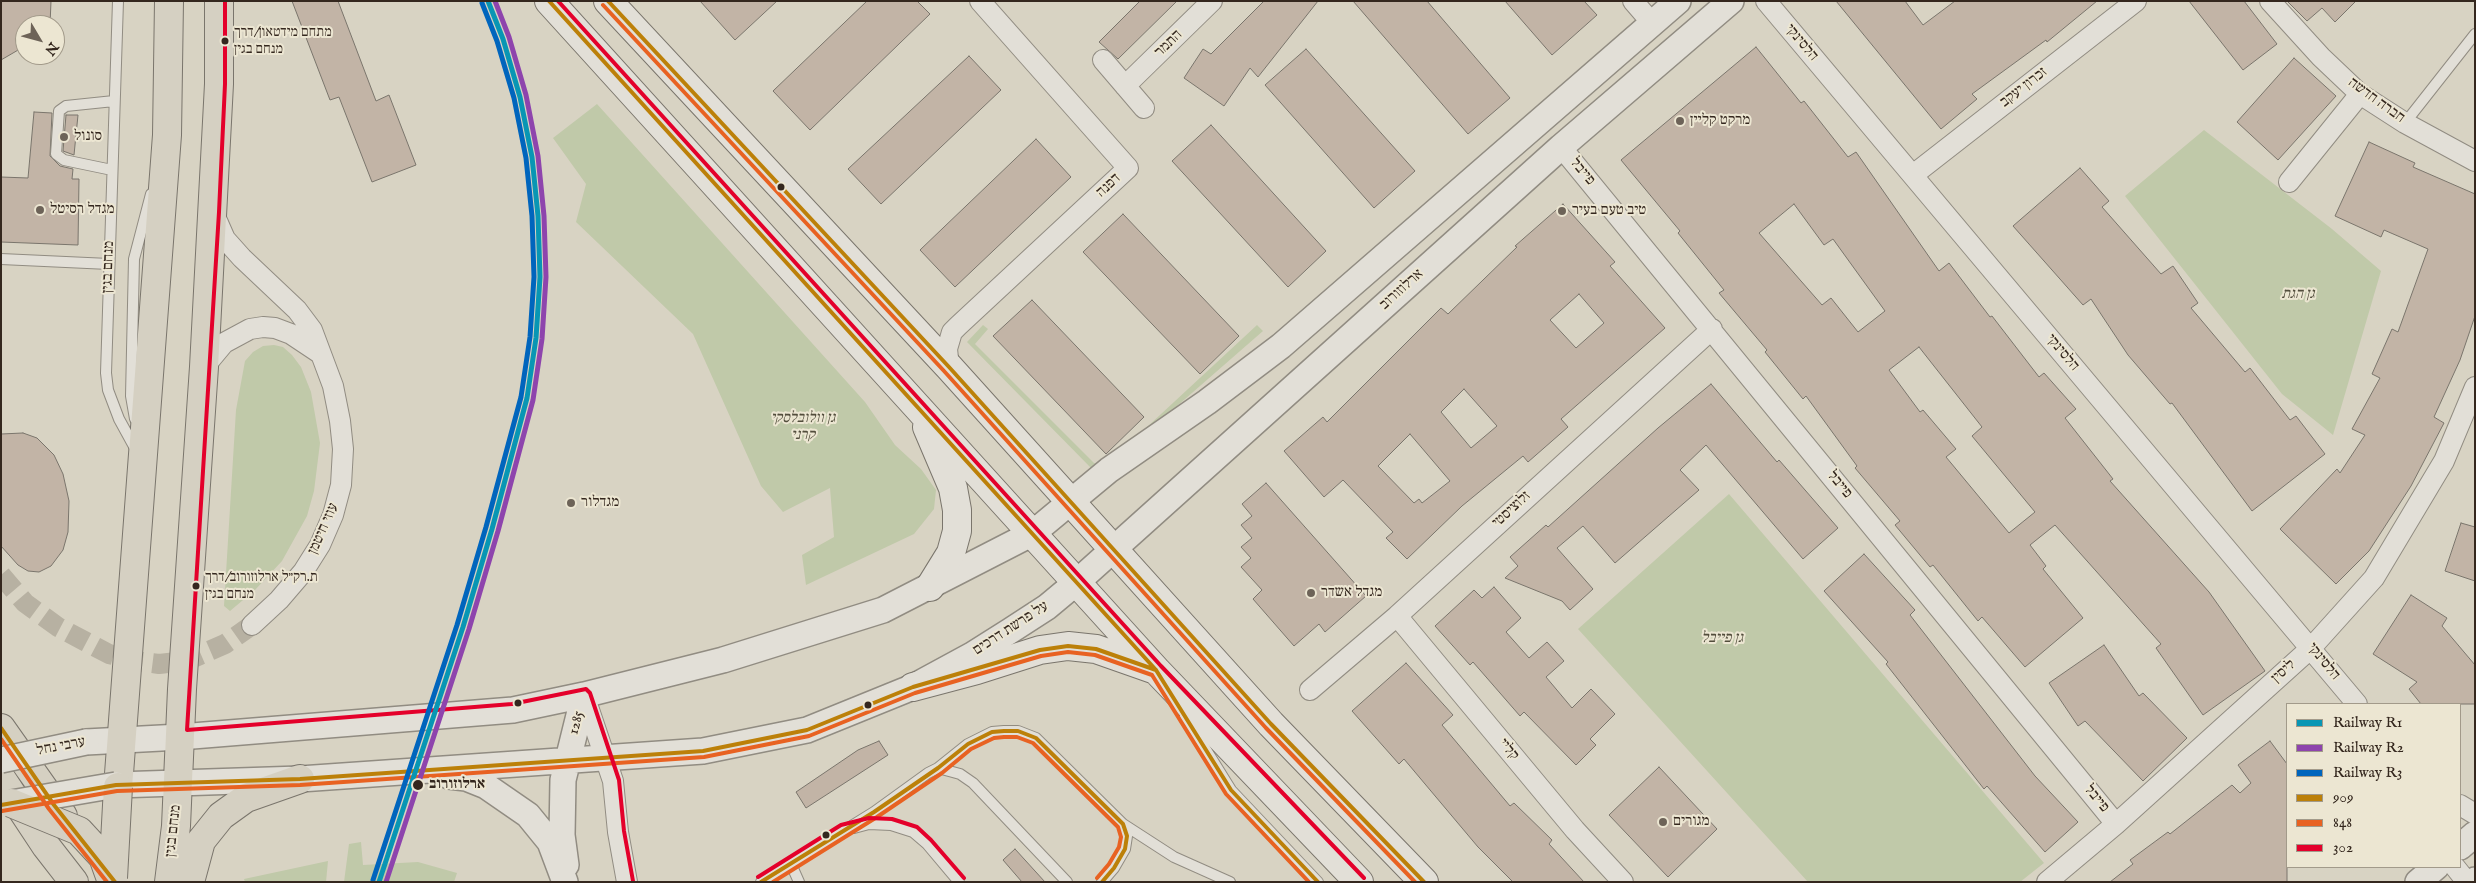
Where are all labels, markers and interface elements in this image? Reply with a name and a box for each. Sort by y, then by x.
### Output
north arrow [15,15,65,65]
street label: הלסינקי [1780,21,1822,65]
place label: מתחם מידטאון/דרך מנחם בגין [234,25,332,58]
street label: התמר [1151,27,1187,61]
marker: מתחם מידטאון/דרך מנחם בגין [220,36,230,46]
text: N [40,38,62,59]
street label: זכרון יעקב [1997,64,2051,112]
street label: חברה חדשה [2344,74,2408,128]
place label: מרקט קליין [1690,112,1750,130]
marker: מרקט קליין [1674,115,1686,127]
place label: סונול [74,128,102,146]
marker: סונול [58,131,70,143]
street label: פייבל [1565,155,1599,189]
street label: דפנה [1093,170,1125,202]
unlabelled marker [776,182,786,192]
place label: מגדל רסיטל [50,201,115,219]
place label: טיב טעם בעיר [1572,202,1646,220]
marker: מגדל רסיטל [34,204,46,216]
marker: טיב טעם בעיר [1556,205,1568,217]
street label: מנחם בגין [99,240,119,294]
street label: ארלוזורוב [1376,266,1428,314]
park label: גן הגת [2281,286,2315,304]
street label: הלסינקי [2041,331,2083,375]
park label: גן וולובלסקי קרני [771,410,835,445]
street label: פייבל [1822,468,1856,502]
street label: זלוציסטי [1489,488,1535,532]
place label: מגדלור [581,494,619,512]
marker: מגדלור [565,497,577,509]
street label: עוזי חיטמן [305,501,343,557]
place label: ת.רק״ל ארלוזורוב/דרך מנחם בגין [205,570,318,602]
marker: ת.רק״ל ארלוזורוב/דרך מנחם בגין [191,581,201,591]
place label: מגדל אשדר [1321,584,1382,602]
marker: מגדל אשדר [1305,587,1317,599]
street label: על פרשת דרכים [970,598,1052,660]
park label: גן פייבל [1701,630,1743,648]
street label: הלסינקי [2303,640,2343,684]
street label: ליסין [2268,656,2300,688]
unlabelled marker [513,698,523,708]
unlabelled marker [863,700,873,710]
legend [2286,703,2461,868]
street label: 1285 [565,709,589,737]
text: Railway R1 [2333,713,2402,732]
street label: ערבי נחל [35,733,87,761]
street label: קליי [1494,735,1522,765]
text: Railway R2 [2333,738,2404,757]
text: Railway R3 [2333,763,2402,782]
place label: ארלוזורוב [429,776,485,794]
marker: ארלוזורוב [411,778,425,792]
street label: פייבל [2079,782,2113,816]
text: 909 [2333,788,2353,807]
street label: מנחם בגין [162,804,186,858]
place label: מגורים [1673,813,1710,831]
text: 848 [2333,813,2352,832]
marker: מגורים [1657,816,1669,828]
unlabelled marker [821,830,831,840]
text: 302 [2333,838,2353,857]

